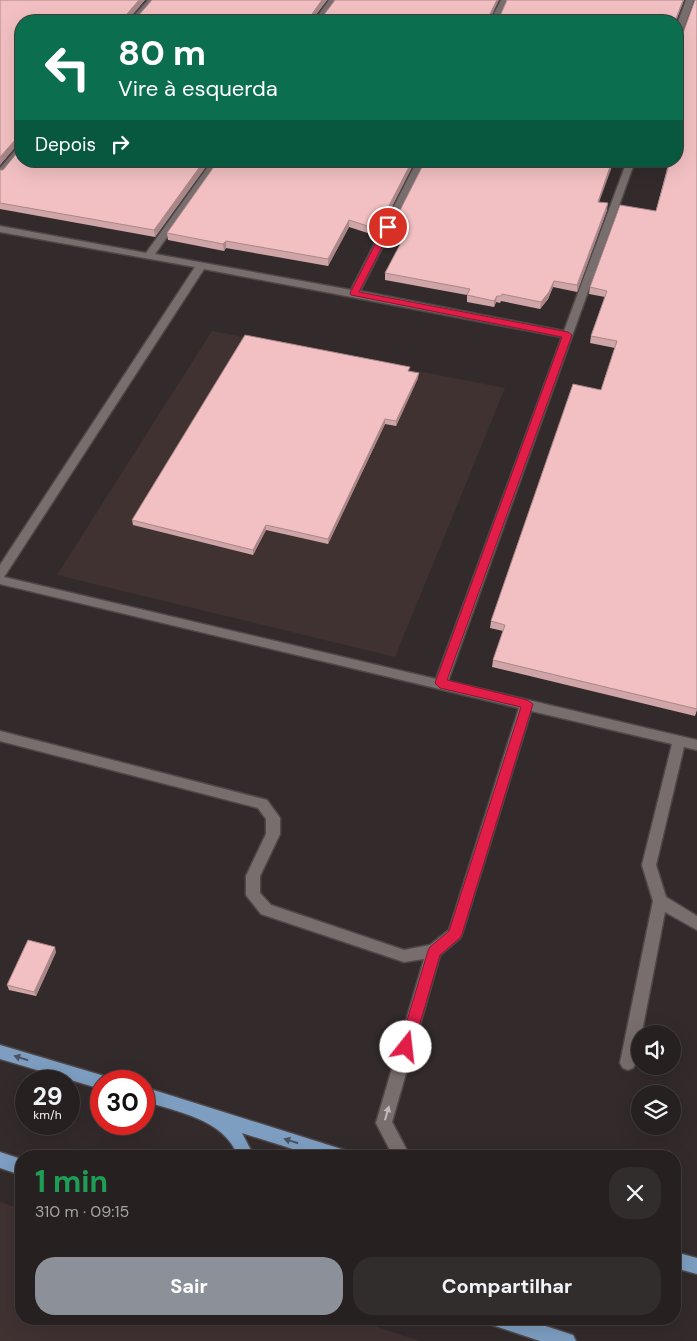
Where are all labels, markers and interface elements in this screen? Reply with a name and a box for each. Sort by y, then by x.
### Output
text: 80 m [118,30,206,76]
icon: left [35,35,100,100]
text: Vire à esquerda [118,74,278,103]
icon: right [106,130,134,158]
text: Depois [35,132,96,157]
pin [367,206,409,248]
icon: arrive [374,213,402,241]
position arrow [379,1020,431,1072]
map controls [631,1025,681,1135]
button: sound [631,1025,681,1075]
one-way arrow [13,1053,28,1061]
speed limit sign: 30 [90,1070,155,1135]
text: 29 [32,1080,63,1113]
button: layers [631,1085,681,1135]
one-way arrow [383,1105,391,1120]
text: km/h [33,1107,62,1123]
one-way arrow [284,1137,299,1144]
text: 1 min [35,1162,108,1201]
button: close [609,1167,661,1219]
text: 310 m · 09:15 [35,1201,129,1222]
button: Sair [35,1257,343,1315]
button: Compartilhar [353,1257,661,1315]

